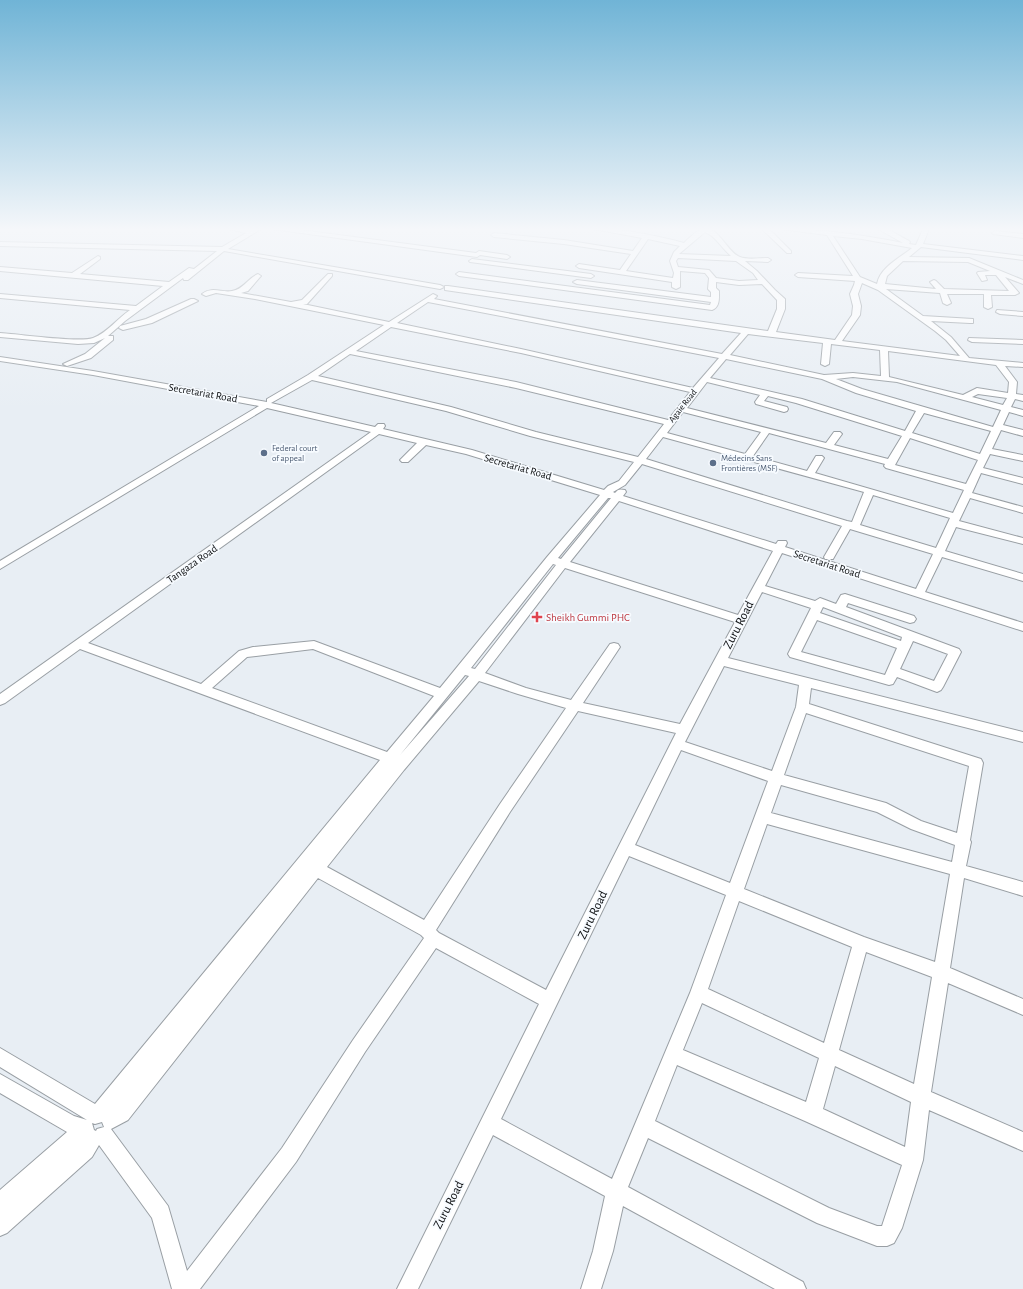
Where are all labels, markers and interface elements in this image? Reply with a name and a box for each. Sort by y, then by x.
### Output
street label: Secretariat Road [168,382,239,405]
street label: Agaie Road [667,387,699,424]
place label: Federal court of appeal [272,444,318,463]
marker: Federal court of appeal [259,448,269,458]
street label: Secretariat Road [483,452,553,482]
place label: Médecins Sans Frontières (MSF) [721,454,778,473]
marker: Médecins Sans Frontières (MSF) [708,458,718,468]
street label: Tangaza Road [165,542,220,585]
street label: Secretariat Road [792,548,862,580]
street label: Zuru Road [721,599,757,651]
marker: Sheikh Gummi PHC [531,611,543,623]
place label: Sheikh Gummi PHC [546,612,630,623]
street label: Zuru Road [576,889,610,941]
street label: Zuru Road [431,1179,467,1231]

